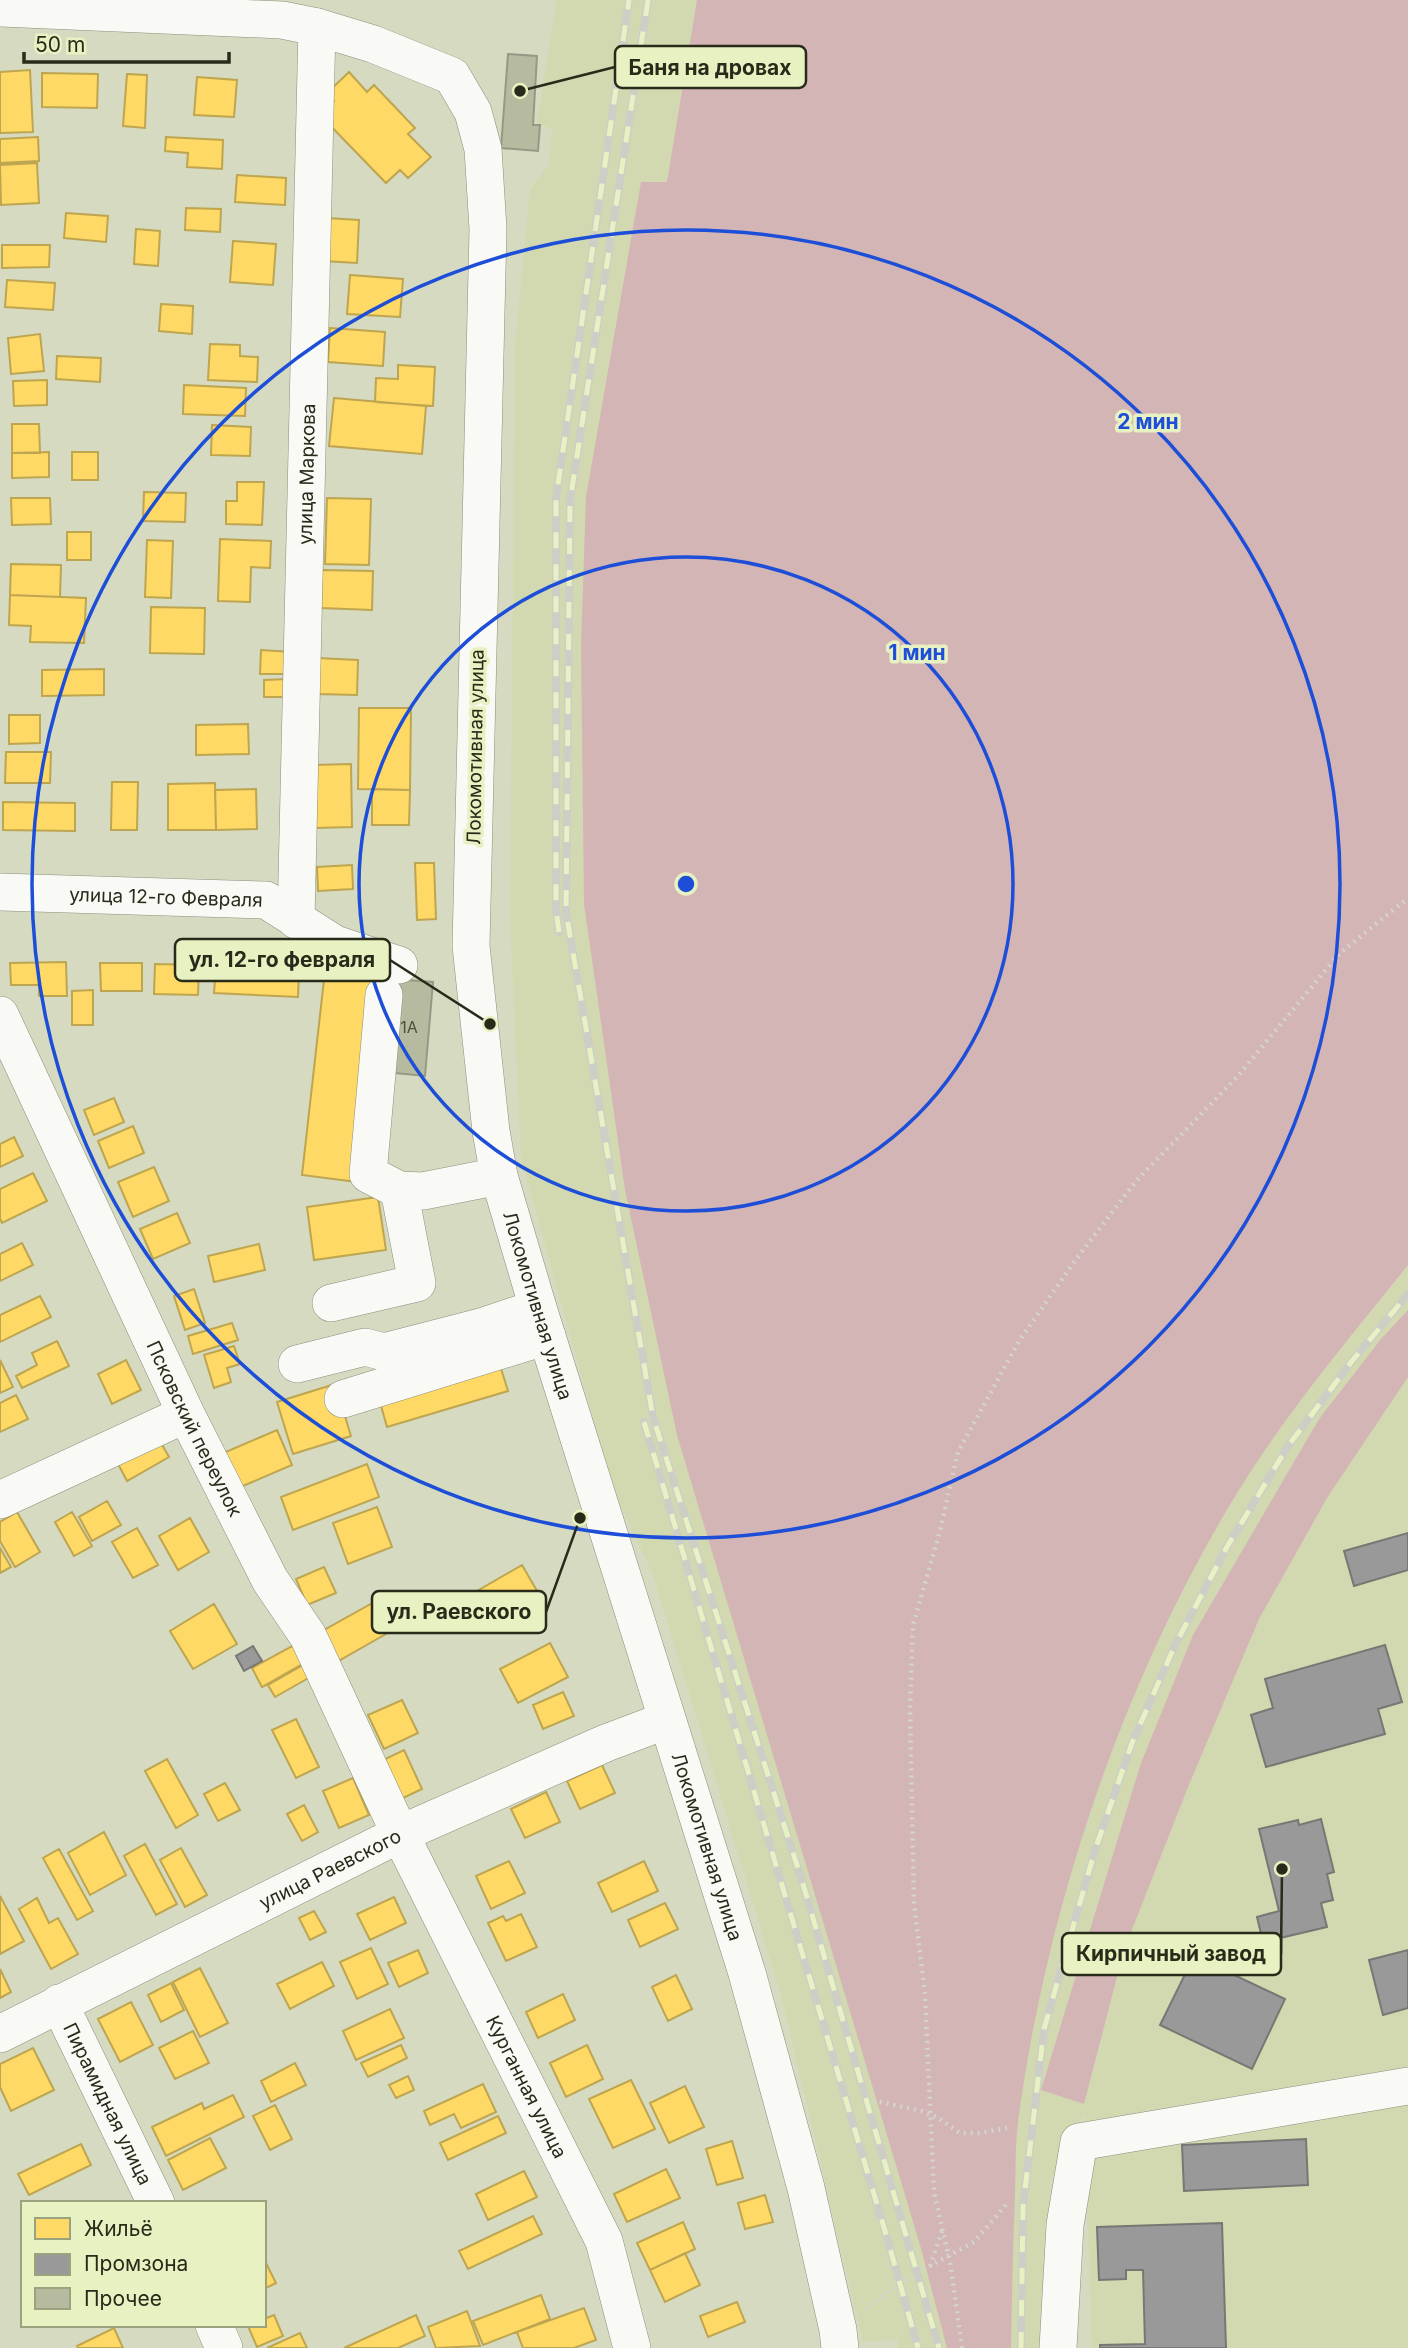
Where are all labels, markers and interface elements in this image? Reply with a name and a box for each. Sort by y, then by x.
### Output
scale bar [24,21,229,65]
text: 50 m [35,32,85,57]
callout: Баня на дровах [615,46,806,88]
text: Баня на дровах [629,55,791,80]
street label: улица Маркова [294,403,320,545]
text: 2 мин [1117,409,1179,434]
text: 1 мин [888,640,946,665]
street label: Локомотивная улица [462,649,489,845]
centre of rings [674,872,698,896]
street label: улица 12-го Февраля [69,883,263,912]
callout: ул. 12-го февраля [175,939,390,981]
text: ул. 12-го февраля [189,947,375,972]
house number: 1А [400,1017,418,1037]
street label: Локомотивная улица [498,1209,577,1403]
street label: Псковский переулок [141,1337,247,1521]
callout: ул. Раевского [372,1591,546,1633]
text: ул. Раевского [387,1599,532,1624]
street label: Локомотивная улица [666,1750,747,1944]
street label: улица Раевского [256,1824,405,1914]
callout: Кирпичный завод [1062,1933,1281,1975]
text: Кирпичный завод [1076,1941,1266,1966]
street label: Курганная улица [481,2012,572,2162]
street label: Пирамидная улица [58,2019,157,2189]
legend [21,2201,266,2327]
text: Жильё [84,2216,153,2241]
text: Промзона [84,2251,188,2276]
text: Прочее [84,2286,162,2311]

